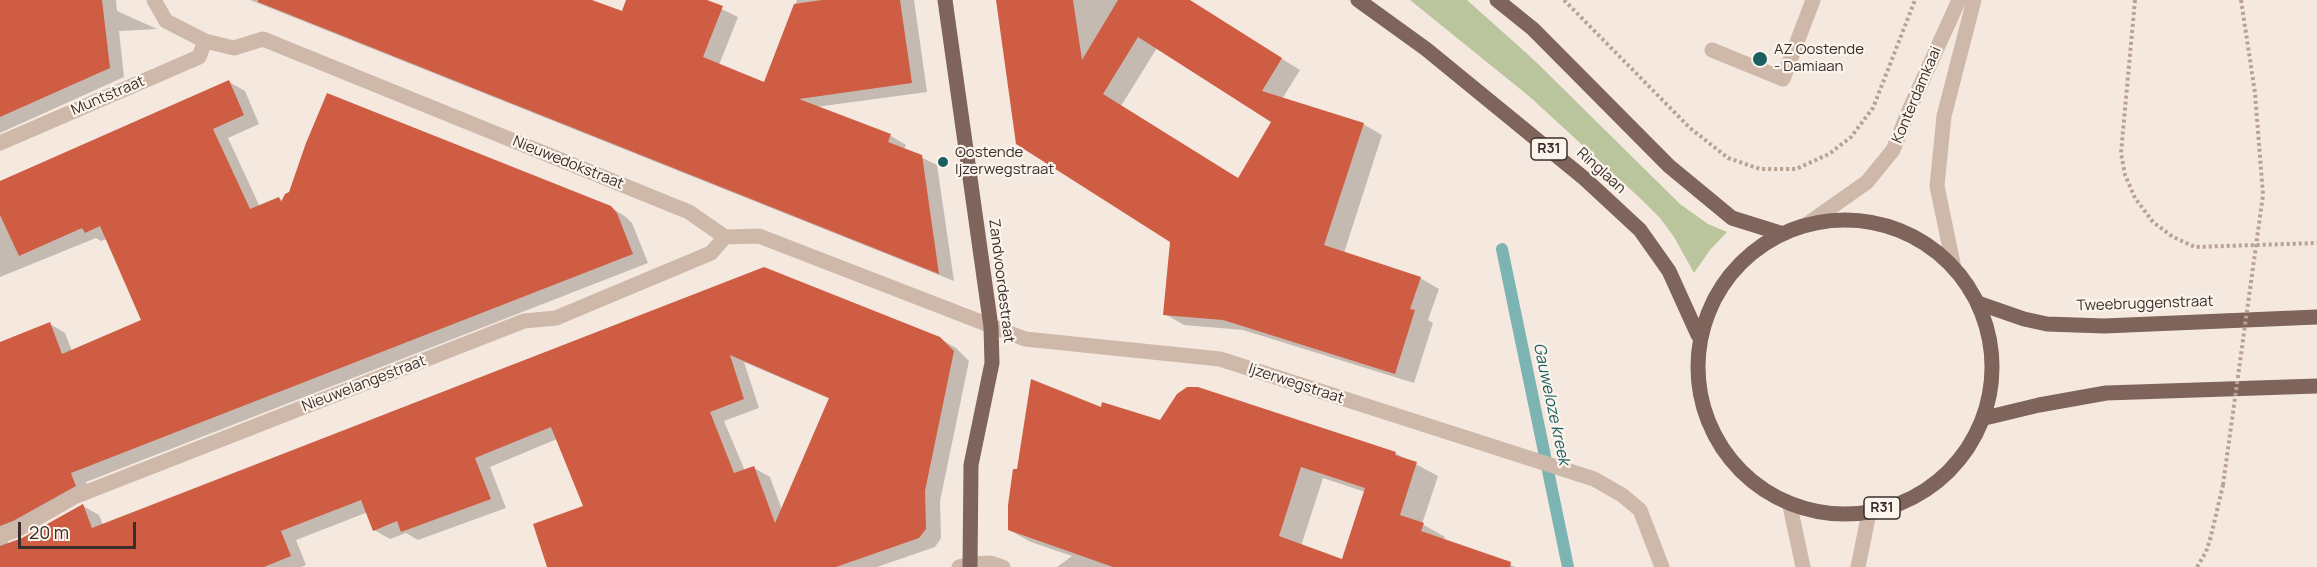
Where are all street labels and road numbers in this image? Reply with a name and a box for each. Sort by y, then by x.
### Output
street label: Konterdamkaai [1889,44,1945,146]
street label: Muntstraat [69,72,147,120]
street label: Nieuwedokstraat [510,133,626,193]
road number: R31 [1531,138,1567,160]
street label: Ringlaan [1573,144,1629,198]
street label: Zandvoordestraat [984,218,1018,344]
street label: Tweebruggenstraat [2076,293,2214,315]
street label: Nieuwelangestraat [299,352,429,416]
street label: Ijzerwegstraat [1246,360,1346,408]
road number: R31 [1864,497,1900,519]

